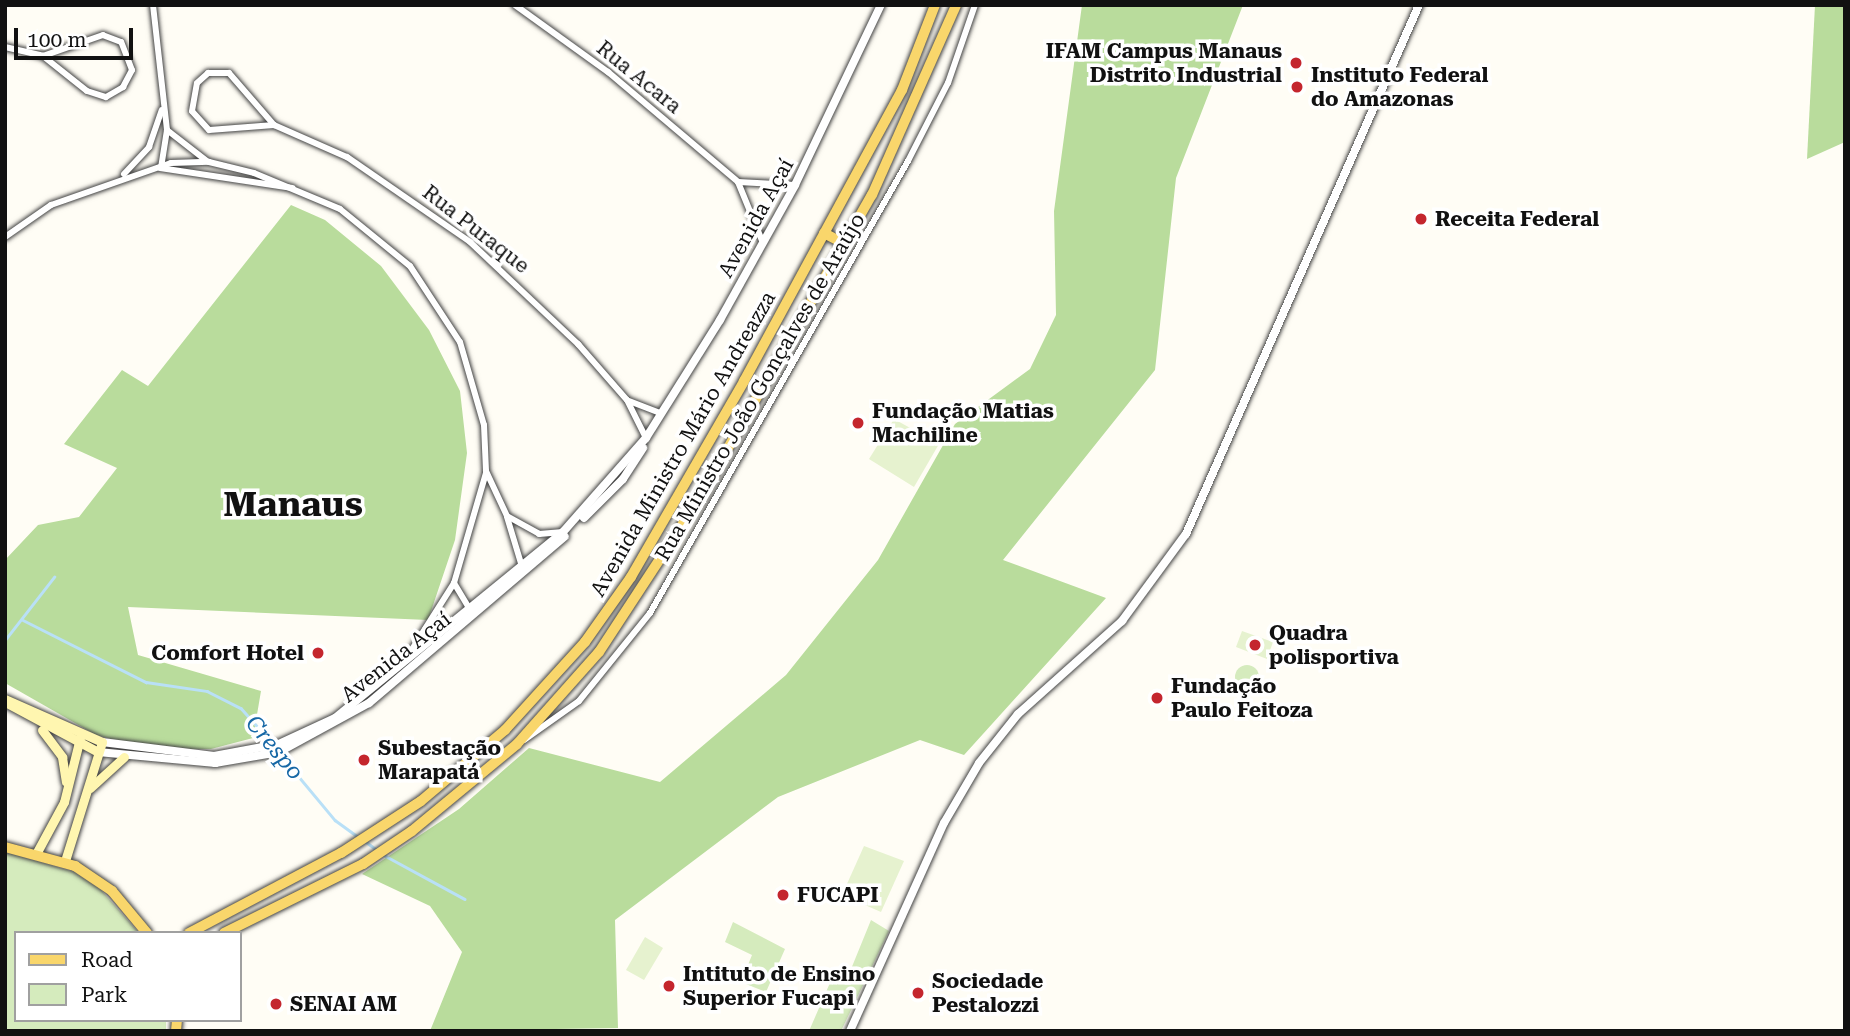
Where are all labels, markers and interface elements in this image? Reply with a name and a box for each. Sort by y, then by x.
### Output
scale bar [18,14,136,58]
text: 100 m [27,28,87,52]
street label: Rua Acara [592,35,686,119]
place label: IFAM Campus Manaus Distrito Industrial [1046,38,1282,88]
marker: IFAM Campus Manaus Distrito Industrial [1288,55,1304,71]
place label: Instituto Federal do Amazonas [1311,62,1488,112]
marker: Instituto Federal do Amazonas [1289,79,1305,95]
street label: Avenida Açaí [713,154,799,282]
street label: Rua Puraque [418,180,534,278]
place label: Receita Federal [1435,206,1599,232]
street label: Rua Ministro João Gonçalves de Araújo [650,209,870,565]
marker: Receita Federal [1413,211,1429,227]
street label: Avenida Ministro Mário Andreazza [585,287,781,601]
place label: Fundação Matias Machiline [872,398,1054,448]
marker: Fundação Matias Machiline [850,415,866,431]
district label: Manaus [223,484,363,526]
street label: Avenida Açaí [336,606,456,708]
place label: Quadra polisportiva [1269,620,1399,670]
marker: Quadra polisportiva [1247,637,1263,653]
place label: Comfort Hotel [151,640,304,666]
marker: Comfort Hotel [310,645,326,661]
place label: Fundação Paulo Feitoza [1171,673,1313,723]
marker: Fundação Paulo Feitoza [1149,690,1165,706]
water label: Crespo [239,710,309,786]
place label: Subestação Marapatá [378,735,501,785]
marker: Subestação Marapatá [356,752,372,768]
place label: FUCAPI [797,882,879,908]
marker: FUCAPI [775,887,791,903]
legend [14,931,242,1022]
text: Road [81,948,133,972]
place label: Intituto de Ensino Superior Fucapi [683,961,875,1011]
place label: Sociedade Pestalozzi [932,968,1043,1018]
marker: Intituto de Ensino Superior Fucapi [661,978,677,994]
text: Park [81,983,127,1007]
marker: Sociedade Pestalozzi [910,985,926,1001]
place label: SENAI AM [290,991,397,1017]
marker: SENAI AM [268,996,284,1012]

